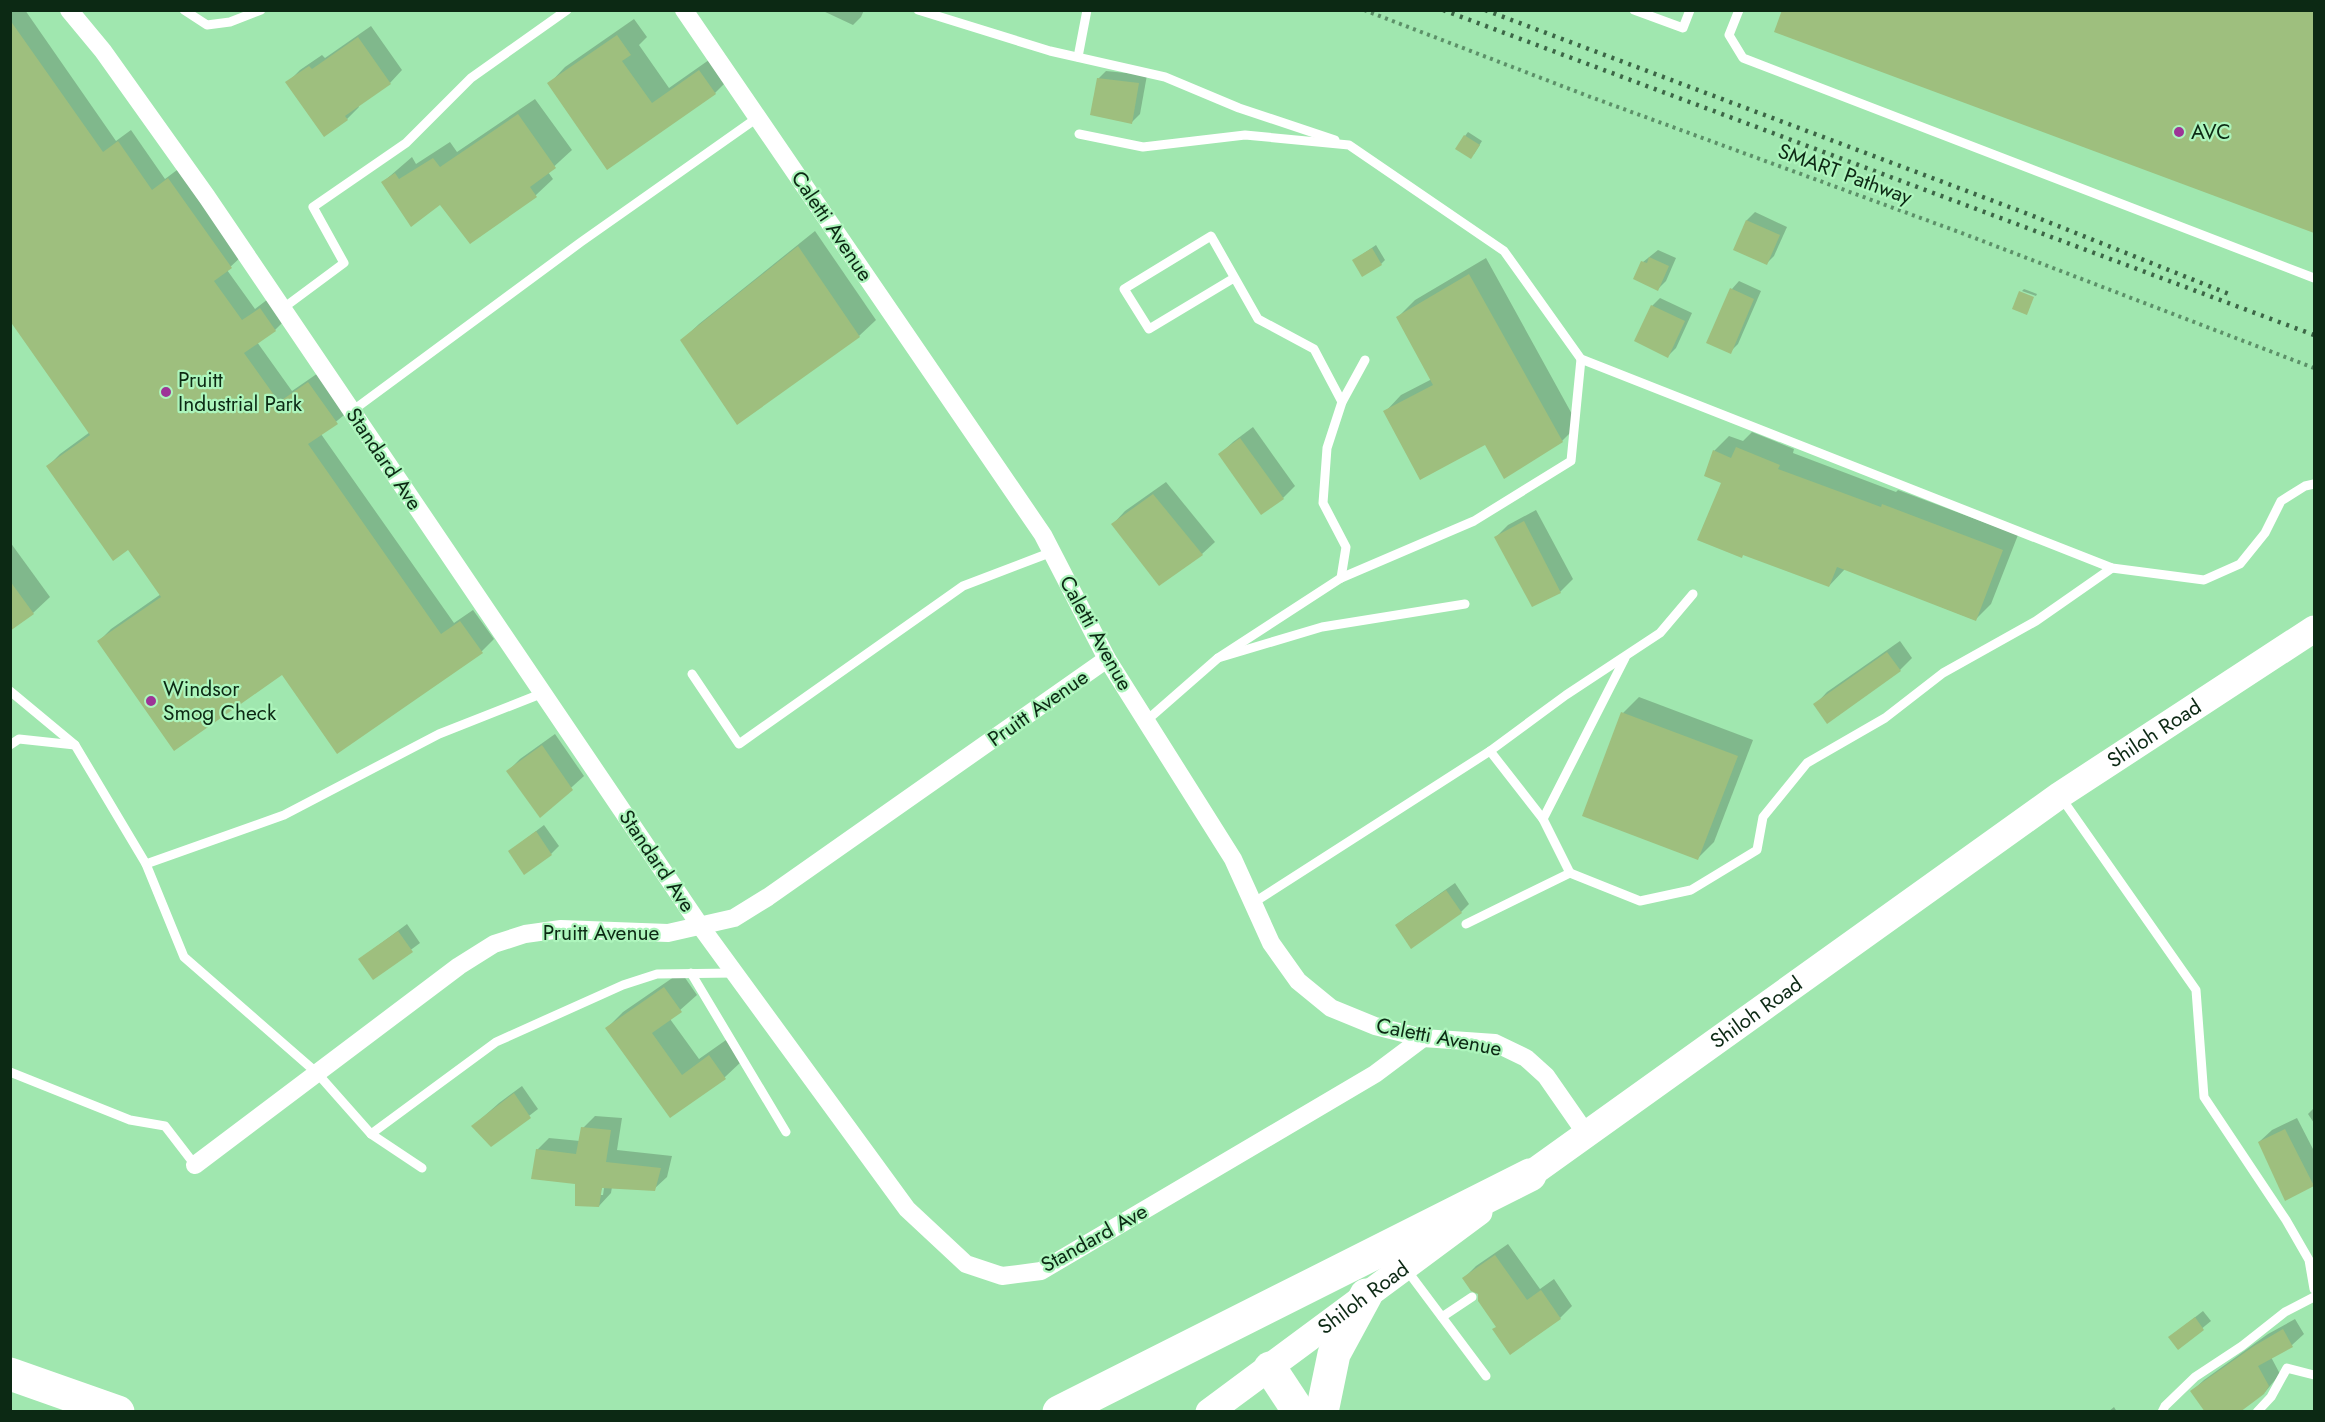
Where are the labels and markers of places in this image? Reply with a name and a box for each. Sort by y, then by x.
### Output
place label: AVC [2191,117,2231,147]
marker: AVC [2172,125,2186,139]
place label: Pruitt Industrial Park [178,365,303,419]
marker: Pruitt Industrial Park [159,385,173,399]
place label: Windsor Smog Check [163,674,277,728]
marker: Windsor Smog Check [144,694,158,708]

